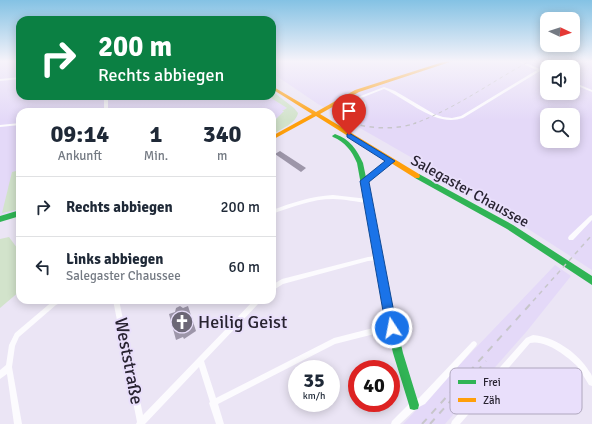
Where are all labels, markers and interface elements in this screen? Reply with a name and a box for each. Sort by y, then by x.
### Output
north arrow [540,12,580,52]
map controls [540,12,580,148]
text: 200 m [98,30,172,64]
icon: right [32,32,84,84]
button: sound [540,60,580,100]
text: Rechts abbiegen [98,64,224,86]
pin [332,94,366,135]
icon: arrive [338,100,360,122]
button: search [540,108,580,148]
text: 09:14 [50,119,109,149]
text: 1 [150,119,162,149]
text: 340 [203,119,242,149]
text: Ankunft [58,148,102,164]
text: Min. [144,148,168,164]
text: m [217,148,227,164]
street label: Salegaster Chaussee [408,151,532,231]
icon: right [32,196,54,218]
text: Rechts abbiegen [66,198,173,216]
text: 200 m [220,198,260,216]
text: Links abbiegen [66,250,163,268]
icon: left [32,256,54,278]
text: 60 m [229,258,260,276]
text: Salegaster Chaussee [66,268,181,284]
position arrow [371,307,413,349]
church icon: Heilig Geist [169,309,195,335]
place label: Heilig Geist [198,311,287,333]
street label: Weststraße [110,316,148,406]
speed limit sign: 40 [348,360,400,412]
text: 35 [303,368,325,393]
legend [450,368,582,414]
text: Frei [483,376,501,389]
text: km/h [303,390,325,402]
text: Zäh [483,394,501,407]

